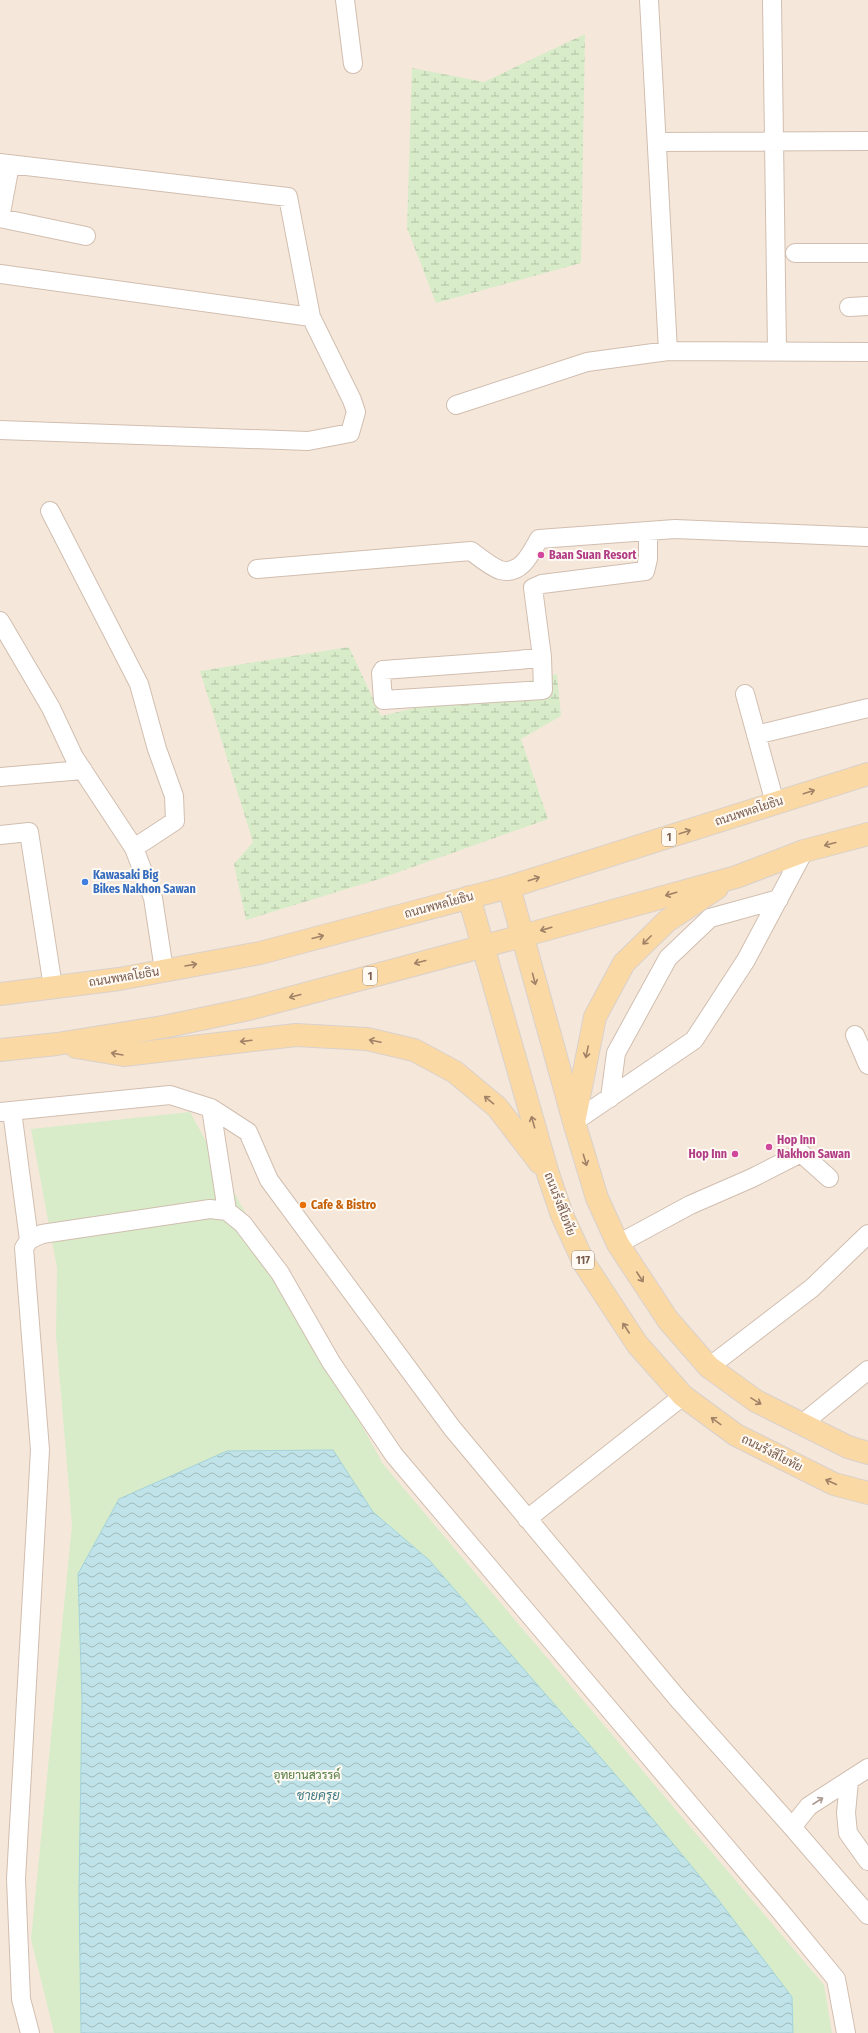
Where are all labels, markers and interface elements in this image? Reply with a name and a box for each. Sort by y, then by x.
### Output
place label: Baan Suan Resort [549,548,637,562]
marker: Baan Suan Resort [536,550,546,560]
one-way arrow [802,788,814,796]
street label: ถนนพหลโยธิน [713,792,785,829]
road number: 1 [662,828,676,846]
one-way arrow [678,828,691,835]
one-way arrow [824,841,837,849]
place label: Kawasaki Big Bikes Nakhon Sawan [93,868,196,896]
one-way arrow [527,875,540,882]
marker: Kawasaki Big Bikes Nakhon Sawan [80,877,90,887]
street label: ถนนพหลโยธิน [403,888,475,921]
one-way arrow [665,891,678,899]
one-way arrow [539,926,552,933]
one-way arrow [311,933,324,941]
one-way arrow [643,935,652,945]
one-way arrow [414,959,427,966]
one-way arrow [184,961,197,969]
street label: ถนนพหลโยธิน [88,963,161,989]
road number: 1 [363,967,377,985]
one-way arrow [531,972,538,985]
one-way arrow [288,993,301,1000]
one-way arrow [240,1037,253,1045]
one-way arrow [369,1037,382,1045]
one-way arrow [583,1045,591,1058]
one-way arrow [111,1050,124,1058]
one-way arrow [483,1095,494,1104]
one-way arrow [529,1116,536,1129]
place label: Hop Inn Nakhon Sawan [777,1133,850,1161]
marker: Hop Inn Nakhon Sawan [764,1142,774,1152]
place label: Hop Inn [689,1147,727,1161]
marker: Hop Inn [730,1149,740,1159]
one-way arrow [582,1153,589,1166]
street label: ถนนรังสิโยทัย [542,1170,579,1238]
place label: Cafe & Bistro [311,1198,377,1212]
marker: Cafe & Bistro [298,1200,308,1210]
road number: 117 [572,1251,594,1269]
one-way arrow [636,1271,644,1282]
one-way arrow [622,1323,631,1334]
one-way arrow [750,1397,762,1405]
one-way arrow [711,1417,722,1425]
street label: ถนนรังสิโยทัย [739,1431,805,1474]
one-way arrow [825,1478,837,1485]
park label: อุทยานสวรรค์ [273,1767,341,1784]
water label: ชายครุย [296,1788,340,1805]
one-way arrow [812,1796,823,1805]

